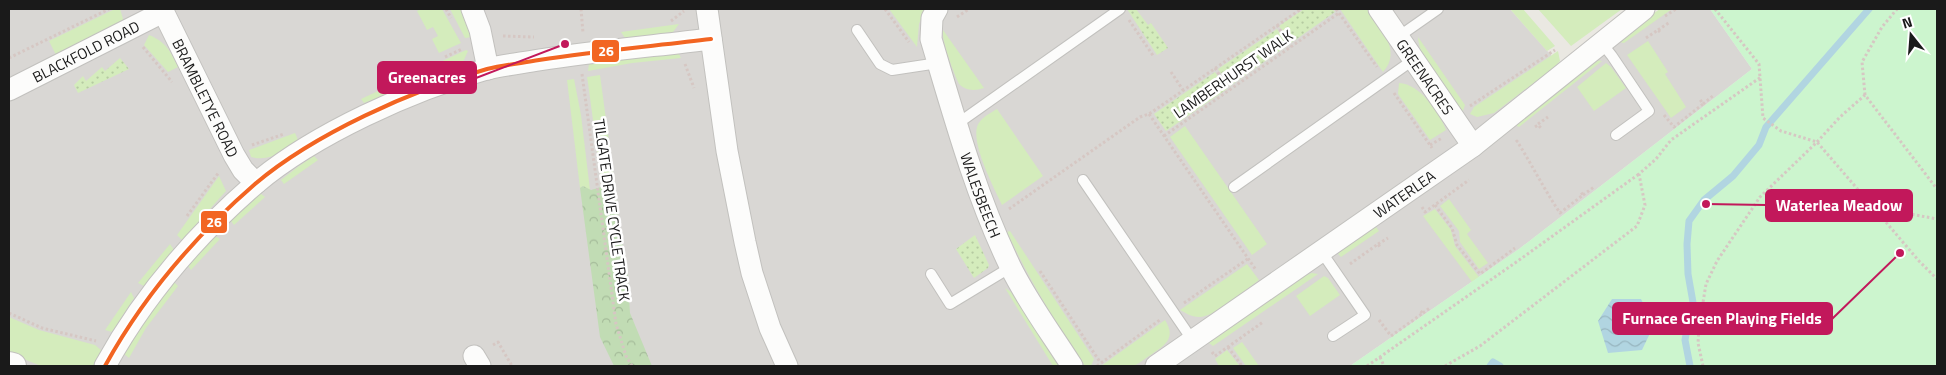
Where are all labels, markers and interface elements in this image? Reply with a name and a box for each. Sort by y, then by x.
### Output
north arrow [1886,10,1936,60]
text: N [1899,11,1915,34]
street label: BLACKFOLD ROAD [28,14,143,88]
street label: LAMBERHURST WALK [1168,24,1298,124]
street label: BRAMBLETYE ROAD [167,34,245,161]
street label: GREENACRES [1391,34,1460,119]
line badge: 26 [591,39,620,63]
text: 26 [598,40,614,61]
callout: Greenacres [378,62,476,93]
text: Greenacres [388,65,466,89]
street label: TILGATE DRIVE CYCLE TRACK [588,117,636,303]
street label: WALESBEECH [955,149,1007,241]
street label: WATERLEA [1368,164,1440,224]
callout: Waterlea Meadow [1766,190,1912,221]
text: Waterlea Meadow [1776,193,1902,217]
line badge: 26 [200,210,228,234]
text: 26 [206,211,222,232]
callout: Furnace Green Playing Fields [1613,303,1832,334]
text: Furnace Green Playing Fields [1622,306,1822,330]

